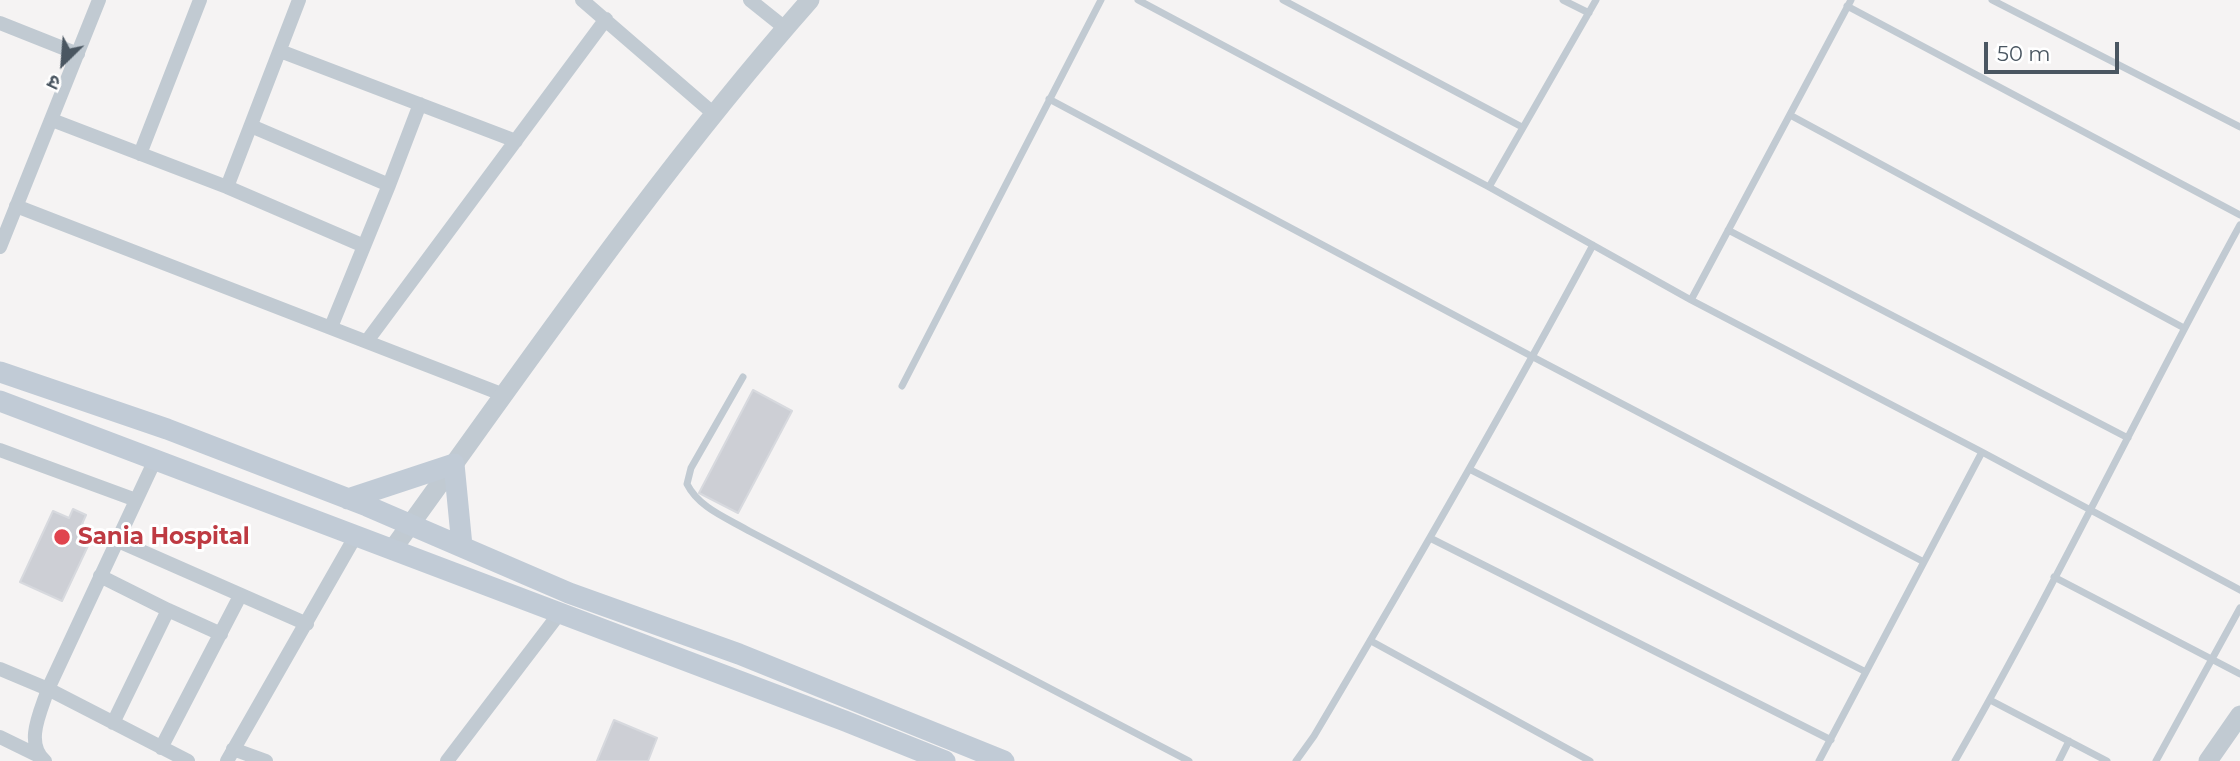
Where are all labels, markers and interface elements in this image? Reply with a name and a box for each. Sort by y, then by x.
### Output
north arrow [28,28,98,98]
scale bar [1988,28,2123,72]
text: 50 m [1997,41,2051,66]
text: उ [44,70,64,95]
place label: Sania Hospital [78,523,250,551]
marker: Sania Hospital [52,527,72,547]

